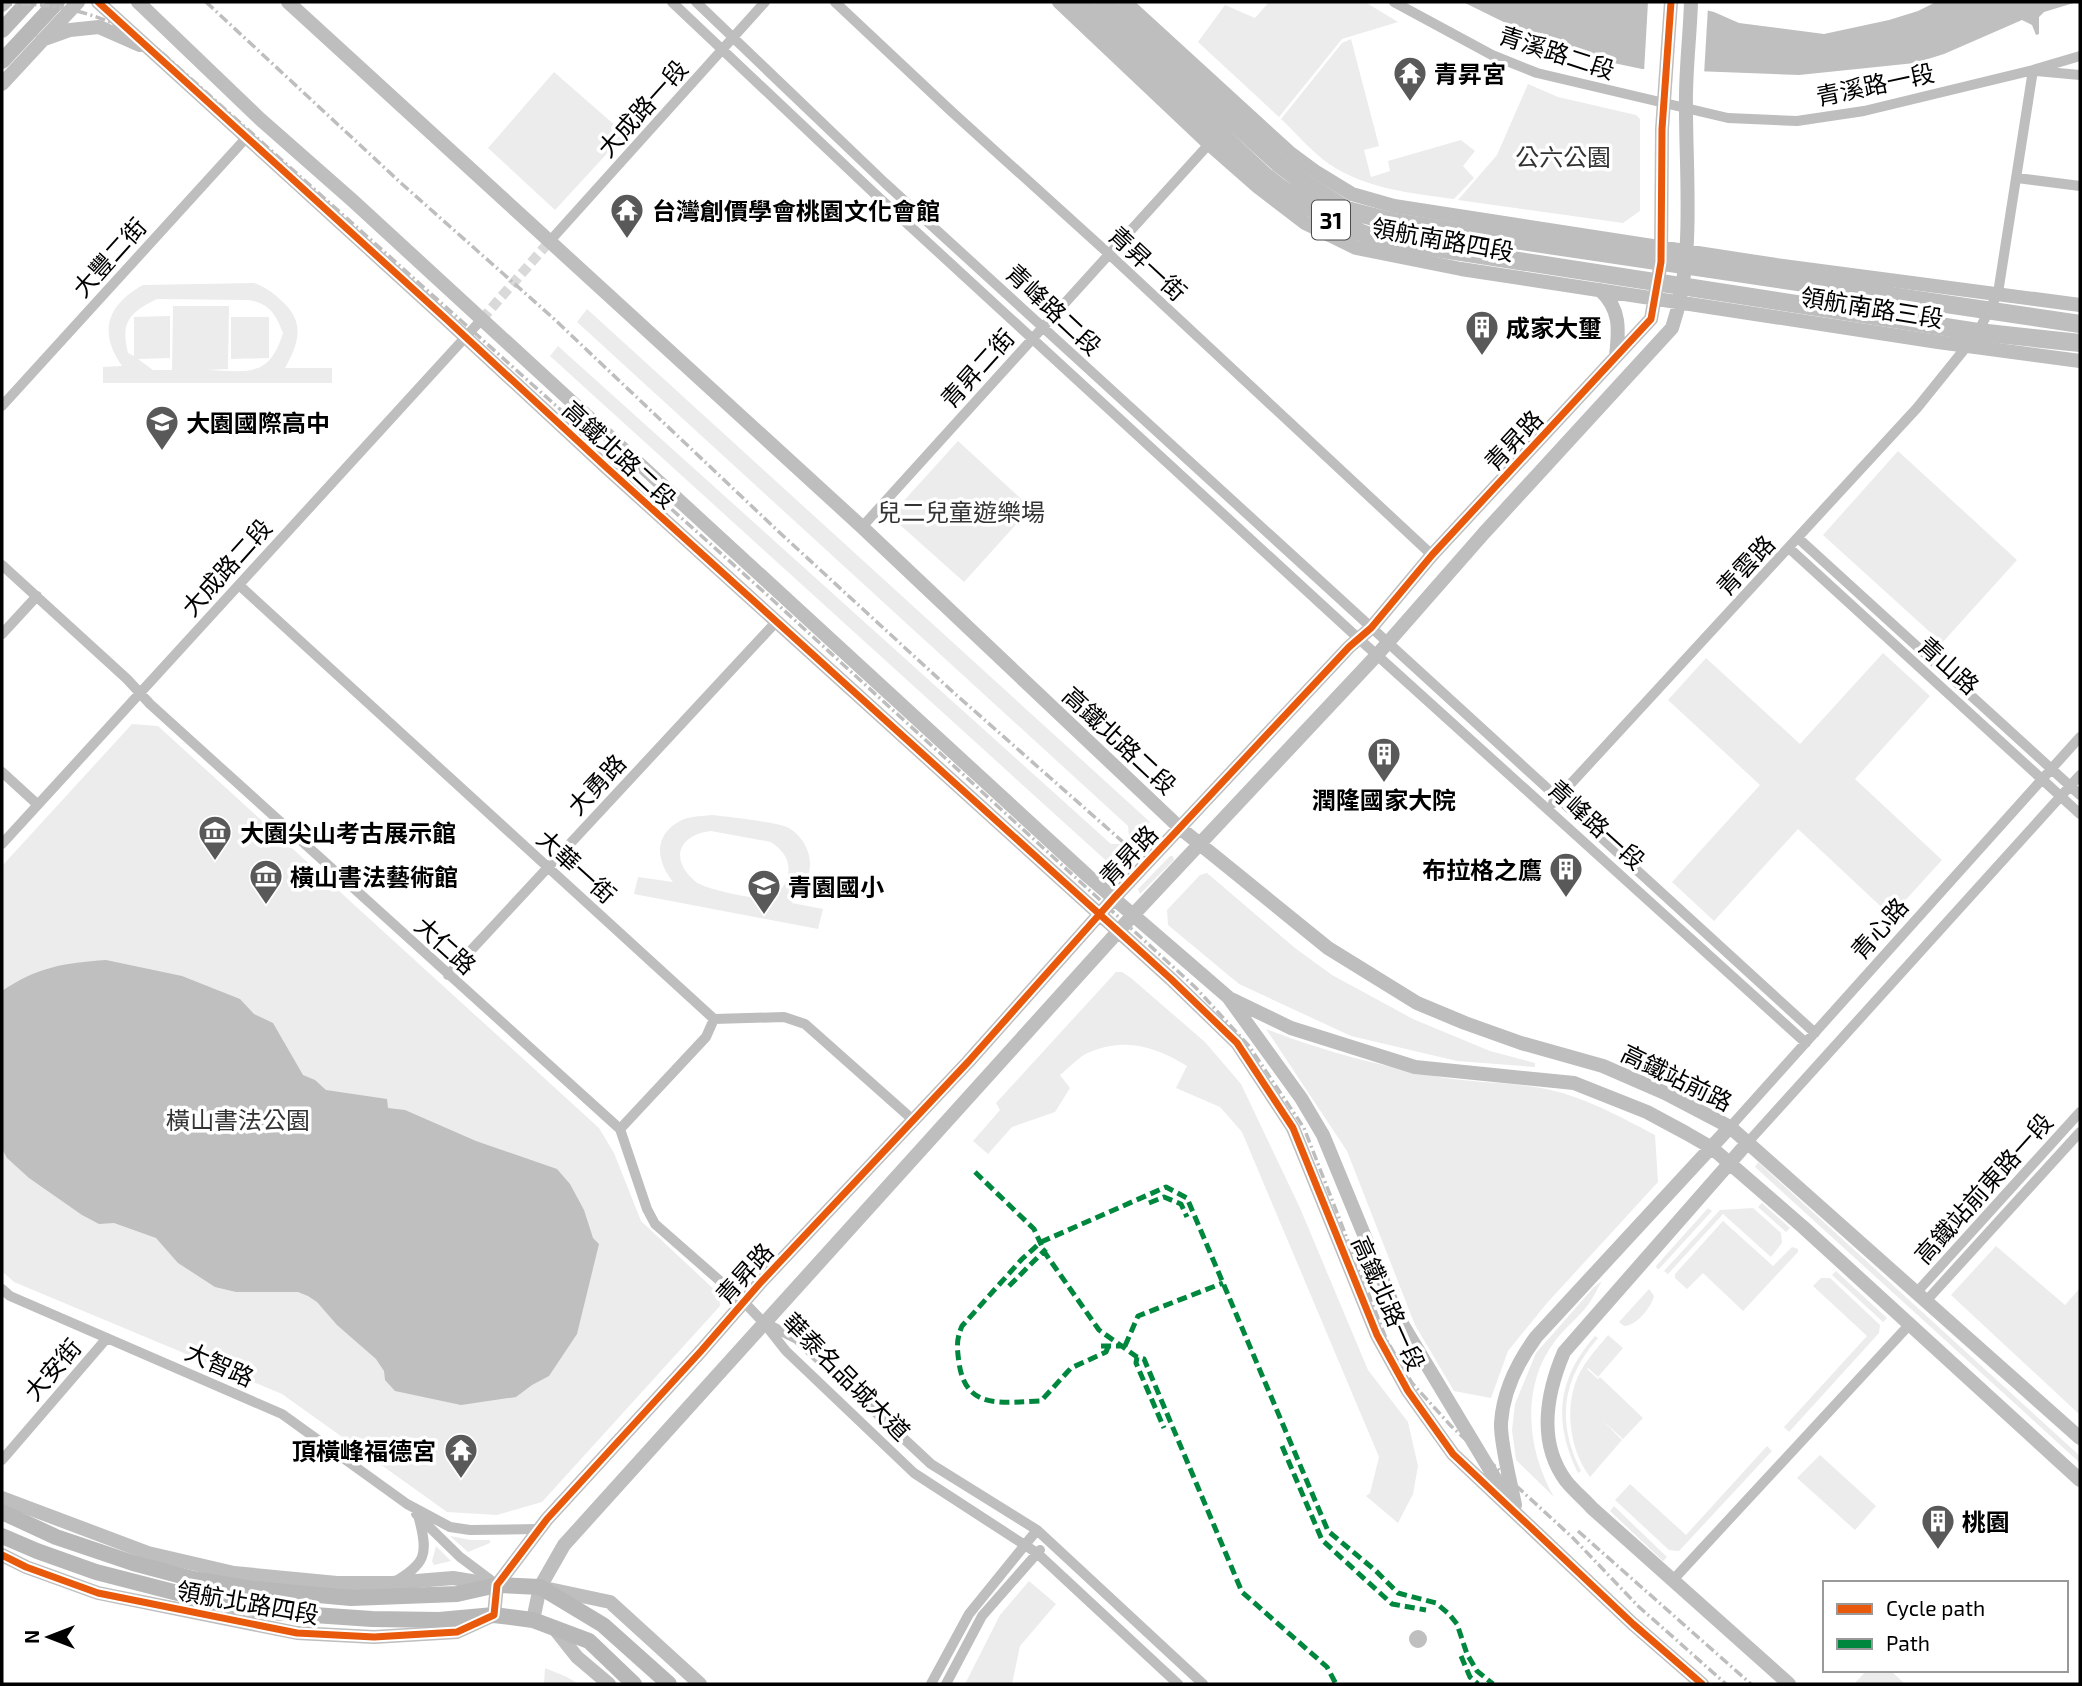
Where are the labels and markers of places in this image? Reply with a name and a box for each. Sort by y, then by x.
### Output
temple icon: 青昇宮 [1391,54,1429,103]
place label: 青昇宮 [1434,59,1506,88]
temple icon: 台灣創價學會桃園文化會館 [608,191,646,240]
place label: 台灣創價學會桃園文化會館 [652,196,940,225]
building icon: 成家大璽 [1463,308,1501,357]
place label: 成家大璽 [1506,313,1602,342]
school or university icon: 大園國際高中 [143,403,181,452]
place label: 大園國際高中 [186,408,330,437]
building icon: 潤隆國家大院 [1365,735,1403,784]
place label: 潤隆國家大院 [1312,785,1456,814]
museum icon: 大園尖山考古展示館 [196,813,234,862]
place label: 大園尖山考古展示館 [240,818,456,847]
building icon: 布拉格之鷹 [1547,850,1585,899]
place label: 布拉格之鷹 [1422,855,1542,884]
museum icon: 橫山書法藝術館 [247,857,285,906]
place label: 橫山書法藝術館 [290,862,458,891]
school or university icon: 青園國小 [745,867,783,916]
place label: 青園國小 [788,872,884,901]
temple icon: 頂橫峰福德宮 [442,1431,480,1480]
place label: 頂橫峰福德宮 [292,1436,436,1465]
building icon: 桃園 [1919,1502,1957,1551]
place label: 桃園 [1962,1507,2010,1536]

